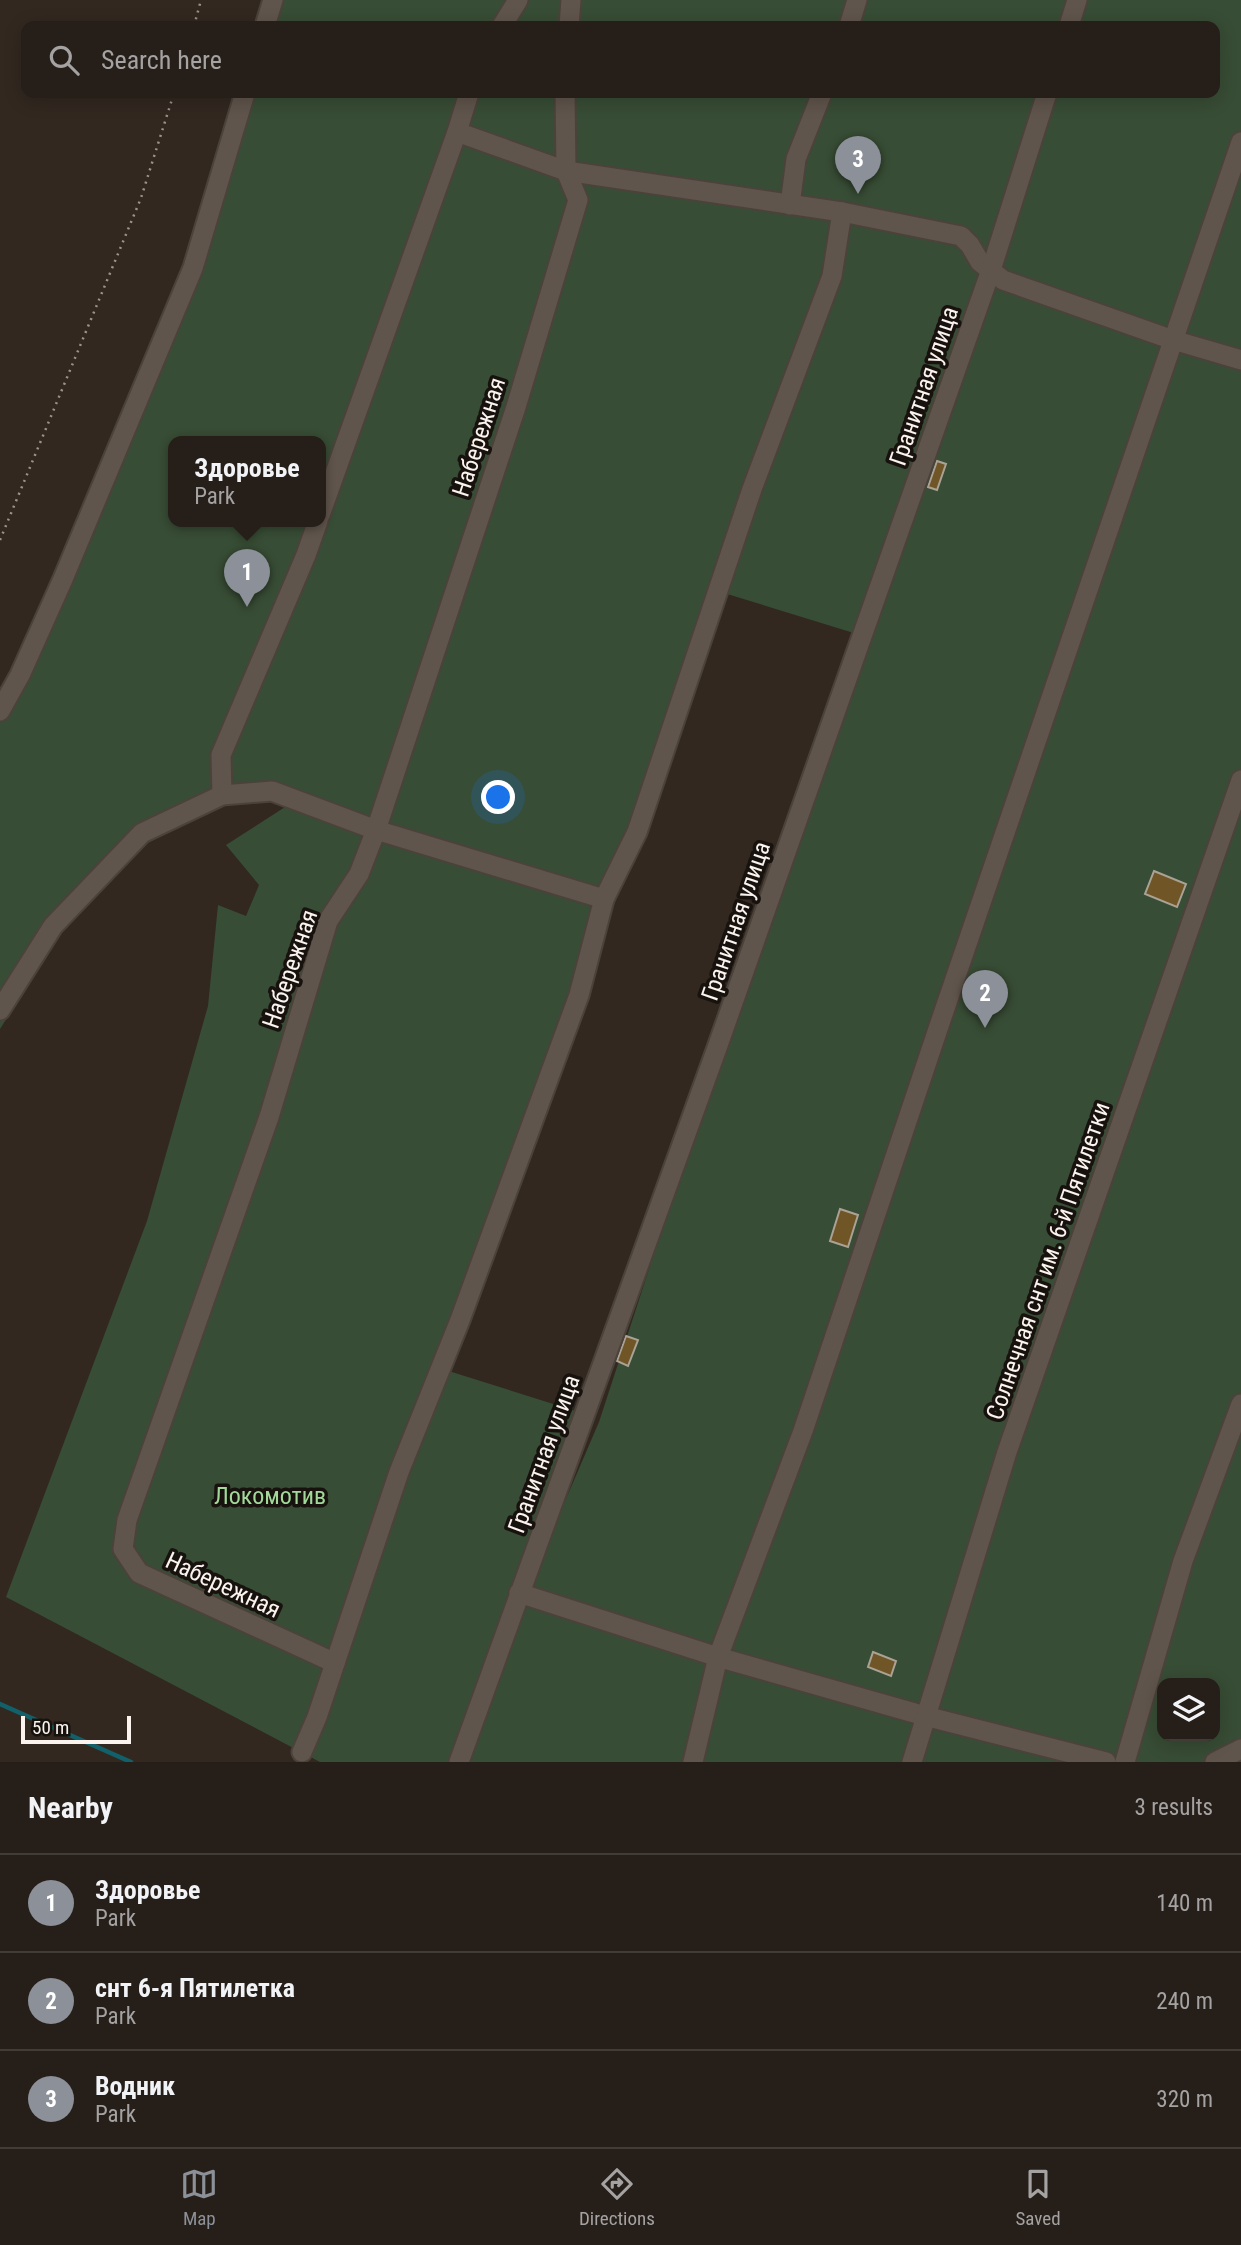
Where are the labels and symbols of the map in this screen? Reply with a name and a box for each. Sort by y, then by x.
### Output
pin: 3 [835,136,881,194]
street label: Гранитная улица [884,303,964,469]
street label: Набережная [447,374,511,500]
pin: 1 [224,549,270,607]
your location [481,780,515,814]
street label: Гранитная улица [696,838,776,1004]
street label: Набережная [257,906,323,1032]
pin: 2 [962,970,1008,1028]
street label: Солнечная снт им. 6-й Пятилетки [980,1099,1116,1423]
street label: Гранитная улица [502,1371,586,1537]
park label: Локомотив [214,1482,326,1510]
street label: Набережная [161,1546,285,1624]
scale bar [21,1713,131,1745]

